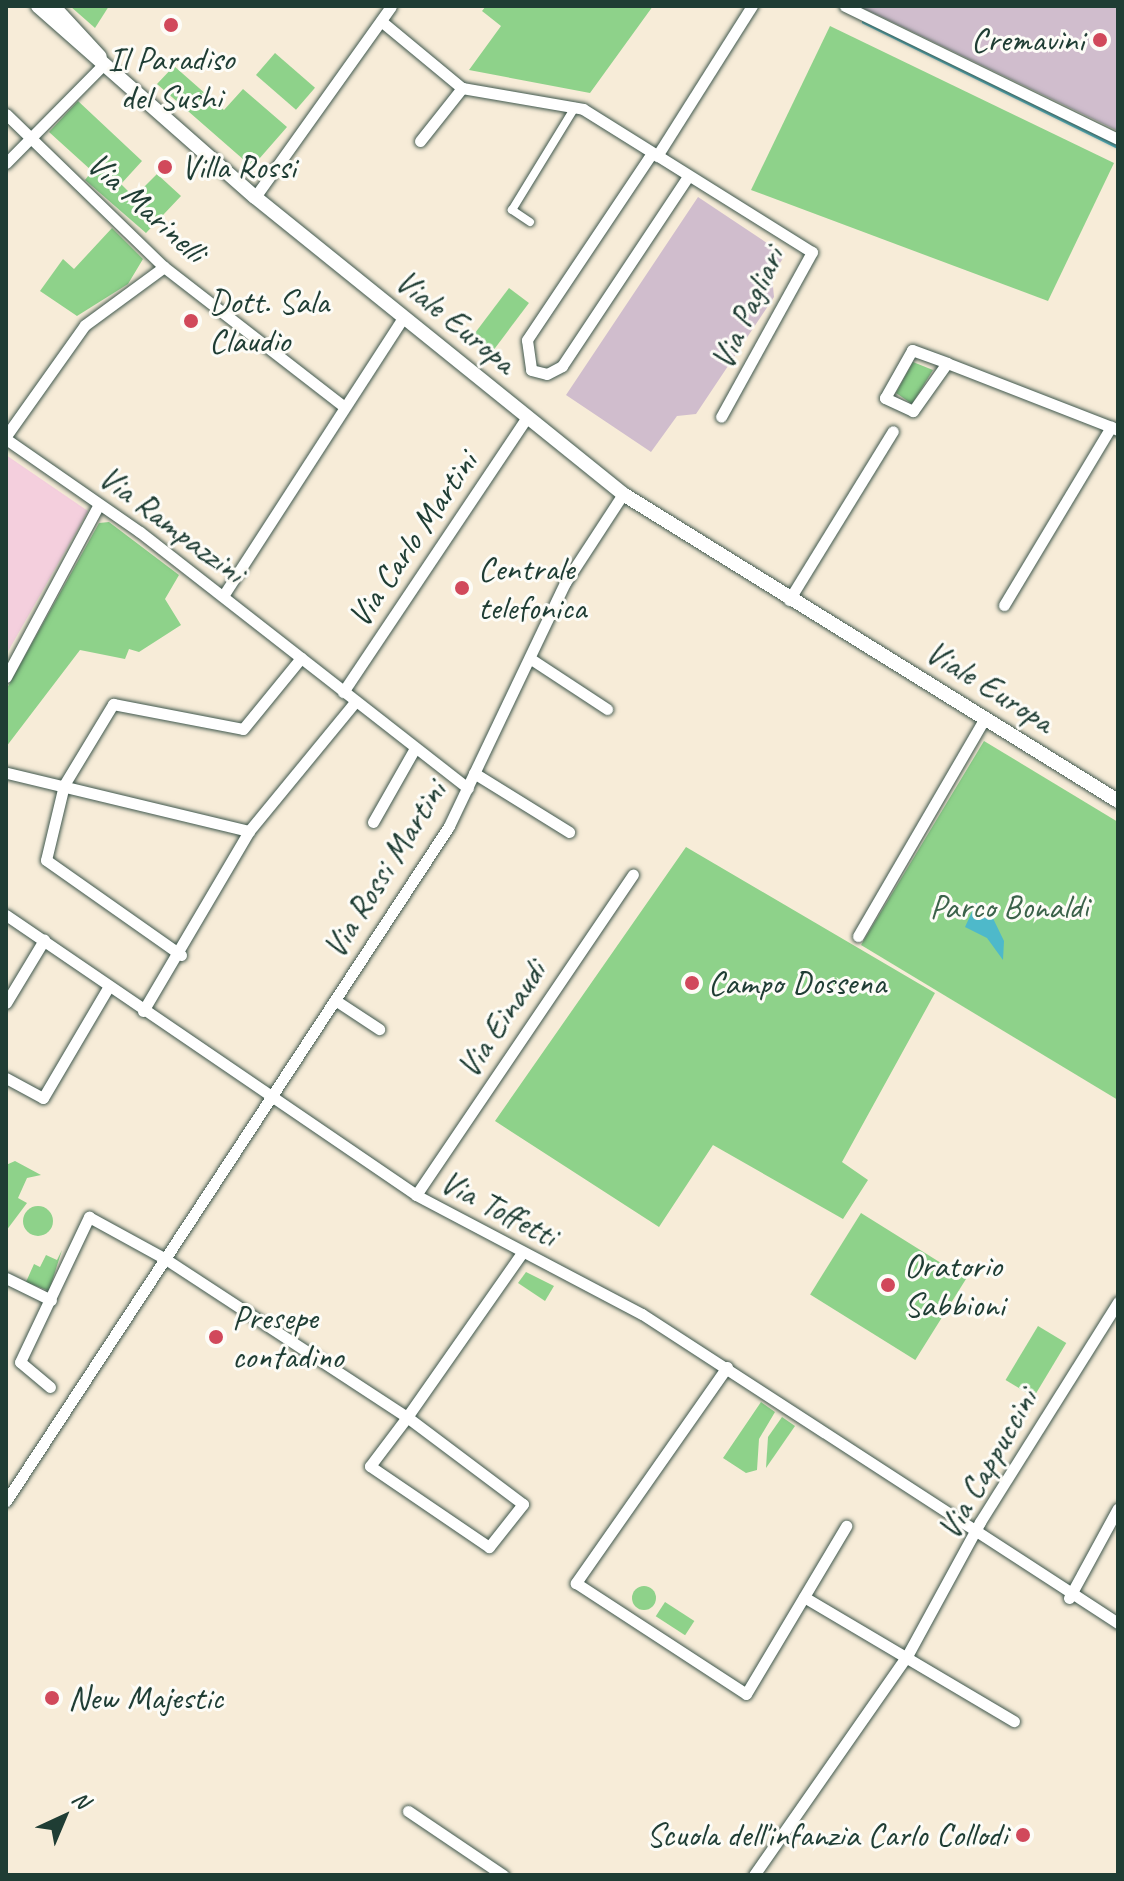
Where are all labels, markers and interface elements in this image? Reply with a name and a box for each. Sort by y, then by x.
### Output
marker: Il Paradiso del Sushi [162,16,180,34]
place label: Cremavini [971,20,1084,60]
marker: Cremavini [1091,31,1109,49]
place label: Il Paradiso del Sushi [108,38,234,118]
street label: Via Marinelli [79,143,215,271]
place label: Villa Rossi [181,147,297,187]
marker: Villa Rossi [156,158,174,176]
street label: Via Pagliari [701,240,793,376]
street label: Viale Europa [387,260,525,382]
place label: Dott. Sala Claudio [209,281,329,360]
marker: Dott. Sala Claudio [180,310,202,332]
street label: Via Carlo Martini [338,443,486,635]
street label: Via Rampazzini [91,456,253,592]
place label: Centrale telefonica [478,548,586,628]
marker: Centrale telefonica [453,579,471,597]
street label: Viale Europa [918,631,1062,741]
street label: Via Rossi Martini [313,772,455,966]
park label: Parco Bonaldi [930,887,1088,927]
street label: Via Einaudi [448,954,554,1084]
place label: Campo Dossena [708,963,886,1003]
marker: Campo Dossena [683,974,701,992]
street label: Via Toffetti [434,1160,564,1256]
place label: Oratorio Sabbioni [904,1245,1005,1324]
marker: Oratorio Sabbioni [879,1276,897,1294]
place label: Presepe contadino [232,1297,343,1376]
marker: Presepe contadino [207,1328,225,1346]
street label: Via Cappuccini [928,1382,1046,1546]
place label: New Majestic [68,1678,224,1718]
marker: New Majestic [43,1689,61,1707]
north arrow [24,1777,104,1857]
text: N [66,1785,95,1815]
place label: Scuola dell'infanzia Carlo Collodi [646,1815,1007,1855]
marker: Scuola dell'infanzia Carlo Collodi [1014,1826,1032,1844]

